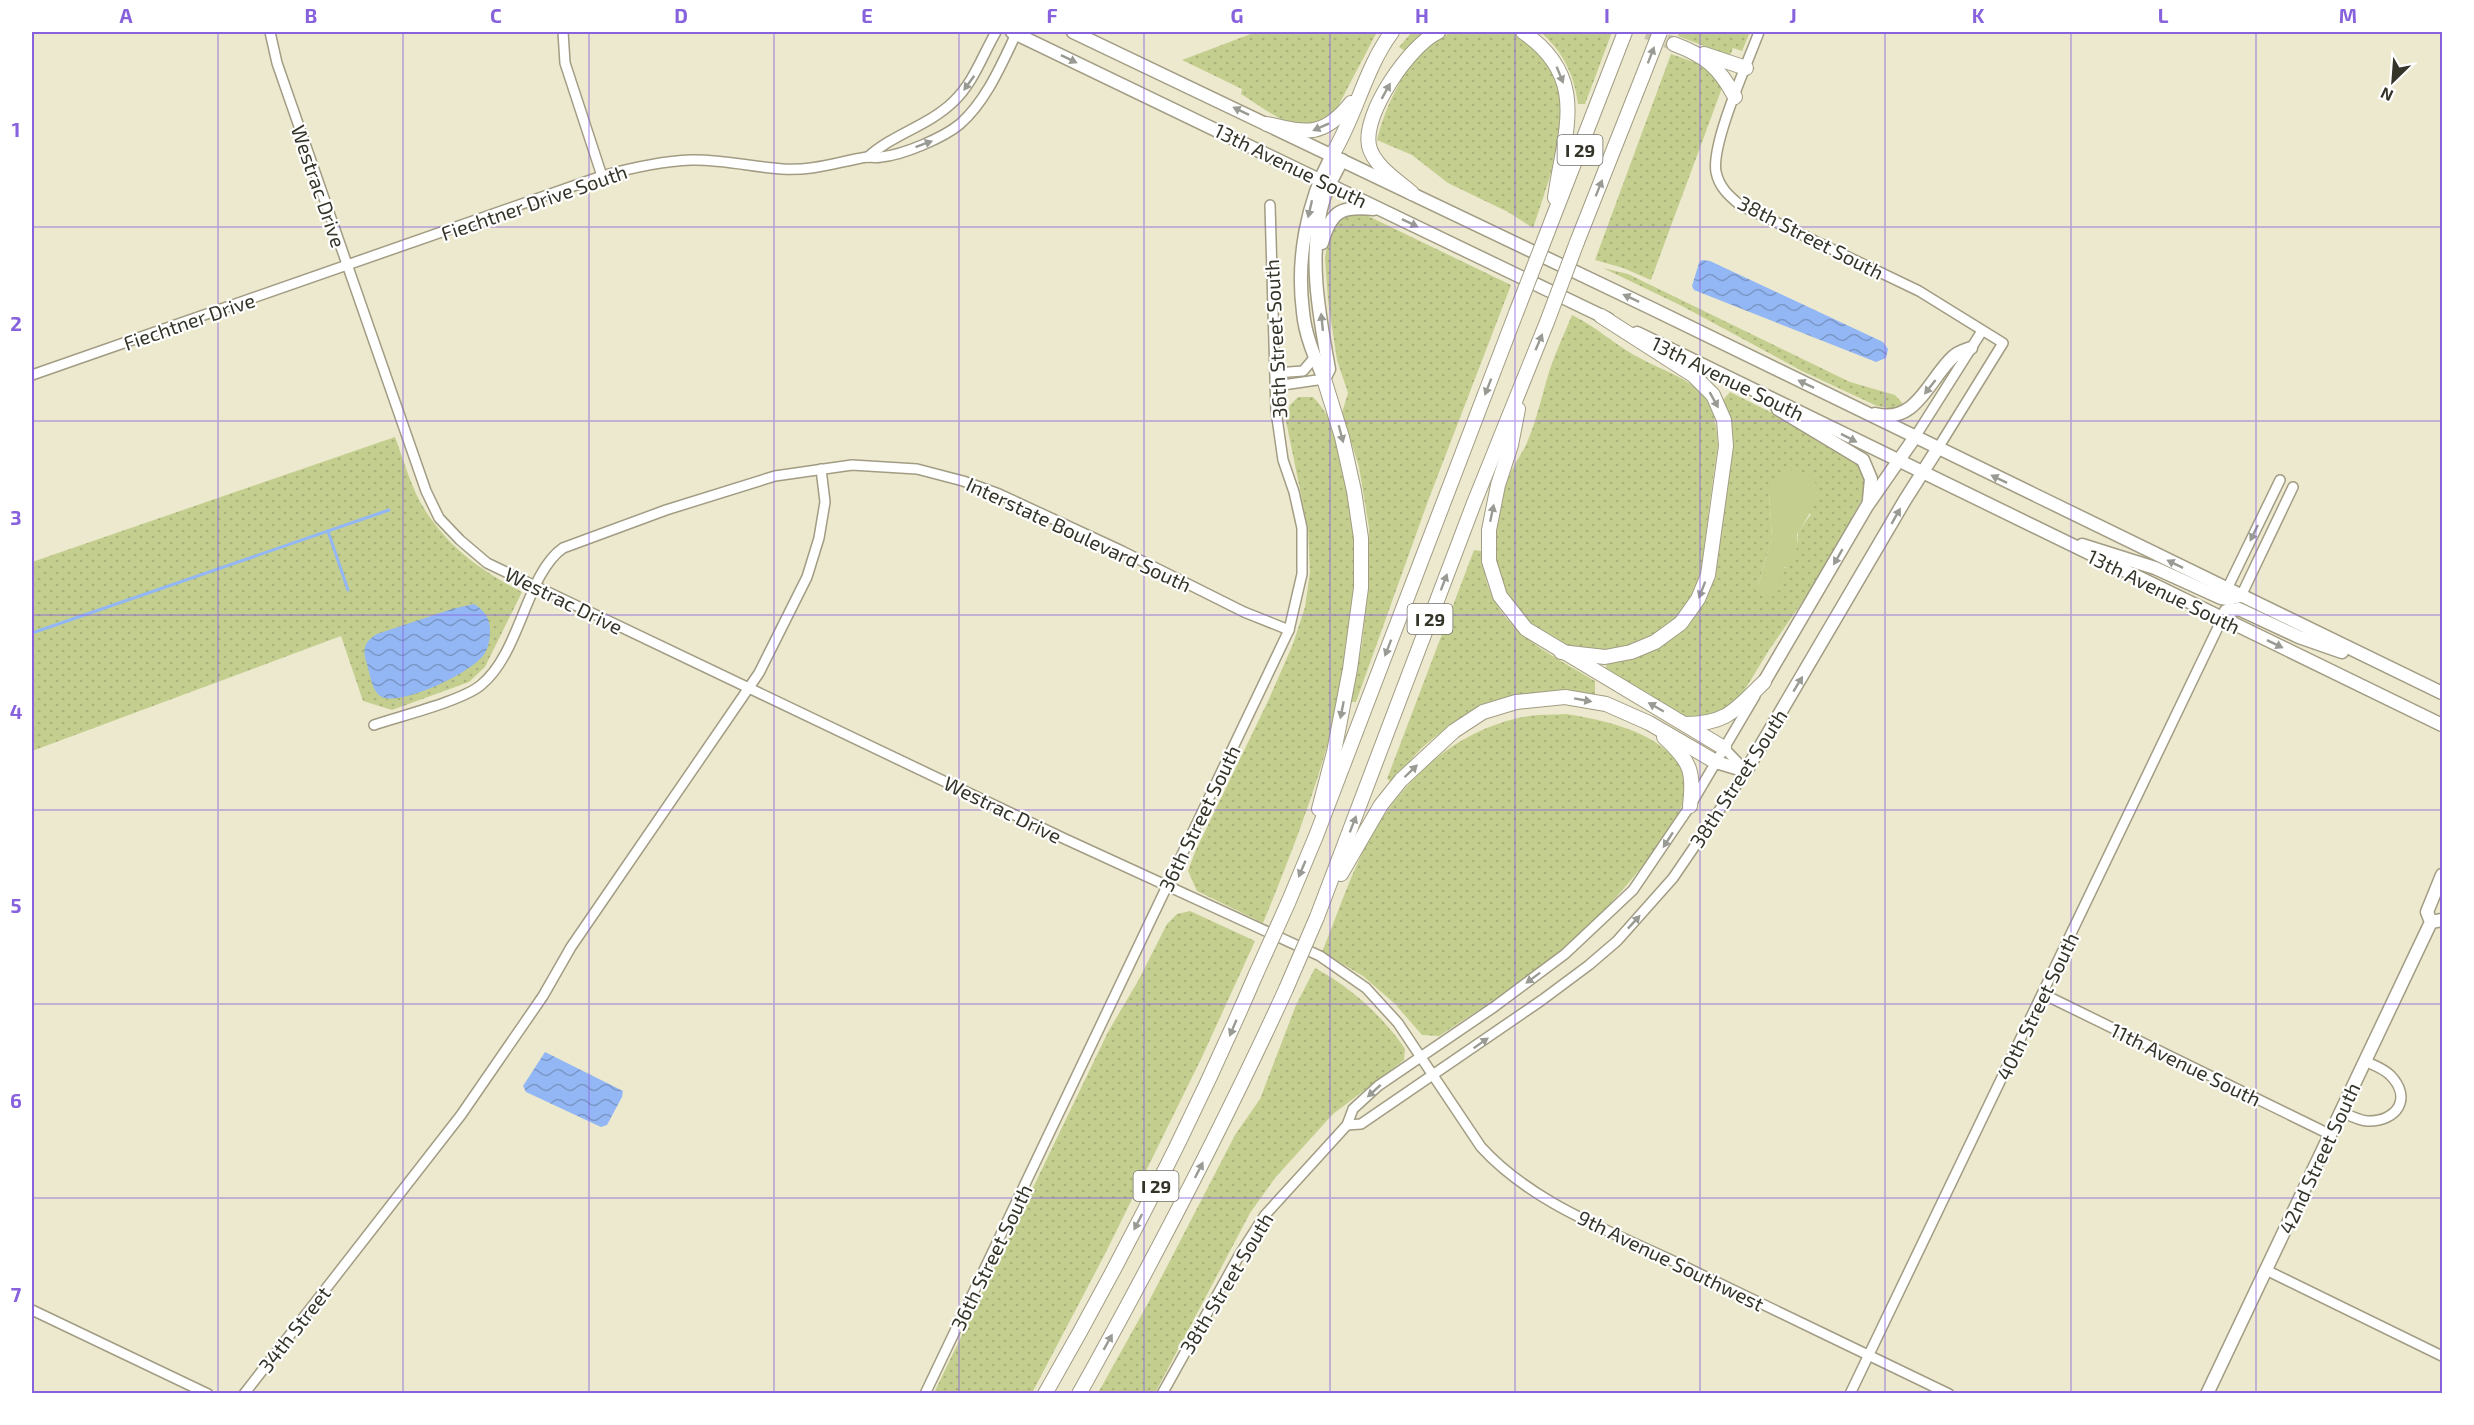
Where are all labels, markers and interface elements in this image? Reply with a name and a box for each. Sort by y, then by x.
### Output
text: A [119,3,133,27]
text: B [305,3,317,27]
text: C [490,3,502,27]
text: D [674,3,688,27]
text: E [861,3,873,27]
text: F [1046,3,1058,27]
text: G [1231,3,1243,27]
text: H [1415,3,1429,27]
text: I [1604,3,1610,27]
text: J [1789,3,1797,27]
text: K [1972,3,1985,27]
text: L [2158,3,2169,27]
text: M [2339,3,2357,27]
one-way arrow [1646,45,1656,63]
north arrow [2363,51,2423,111]
one-way arrow [1061,54,1078,63]
one-way arrow [1556,66,1565,84]
one-way arrow [963,75,975,91]
one-way arrow [1381,82,1391,99]
text: N [2377,84,2396,106]
one-way arrow [1233,107,1250,116]
text: 1 [12,117,20,141]
street label: 13th Avenue South [1211,118,1371,212]
street label: Westrac Drive [287,122,351,250]
one-way arrow [1312,123,1330,132]
road number: I 29 [1558,135,1602,165]
one-way arrow [916,138,934,148]
street label: Fiechtner Drive South [438,159,630,245]
one-way arrow [1595,179,1604,197]
street label: 38th Street South [1734,190,1888,284]
one-way arrow [1305,200,1315,218]
one-way arrow [1401,218,1418,228]
street label: 36th Street South [1259,259,1291,419]
street label: Fiechtner Drive [120,287,258,355]
one-way arrow [1622,293,1639,302]
text: 2 [10,311,22,335]
one-way arrow [1317,313,1326,332]
street label: 13th Avenue South [1648,331,1808,425]
one-way arrow [1534,333,1544,351]
one-way arrow [1483,379,1493,397]
one-way arrow [1797,379,1814,388]
one-way arrow [1923,379,1936,395]
one-way arrow [1709,392,1719,409]
one-way arrow [1337,426,1346,444]
one-way arrow [1840,432,1858,442]
street label: Interstate Boulevard South [963,471,1195,597]
one-way arrow [1991,474,2008,483]
one-way arrow [1488,503,1497,522]
text: 3 [10,505,22,529]
one-way arrow [1890,508,1901,524]
one-way arrow [2250,525,2259,542]
street label: 13th Avenue South [2084,544,2244,638]
one-way arrow [1832,549,1843,565]
one-way arrow [2166,559,2183,568]
street label: Westrac Drive [501,561,627,639]
one-way arrow [1440,573,1449,591]
one-way arrow [1697,581,1706,599]
road number: I 29 [1408,604,1452,634]
one-way arrow [1383,639,1392,657]
one-way arrow [2267,640,2284,649]
one-way arrow [1792,676,1803,692]
one-way arrow [1574,696,1593,705]
text: 4 [10,699,23,723]
one-way arrow [1337,701,1346,720]
one-way arrow [1648,702,1664,713]
street label: 38th Street South [1684,704,1792,852]
street label: 36th Street South [1153,741,1245,895]
one-way arrow [1404,764,1418,778]
street label: Westrac Drive [940,770,1066,848]
one-way arrow [1349,815,1358,833]
one-way arrow [1663,832,1674,848]
one-way arrow [1297,860,1307,878]
text: 5 [10,893,22,917]
one-way arrow [1627,915,1641,930]
street label: 40th Street South [1991,928,2083,1084]
one-way arrow [1525,972,1541,985]
street label: 11th Avenue South [2107,1017,2265,1111]
one-way arrow [1228,1019,1238,1037]
one-way arrow [1473,1038,1489,1049]
street label: 42nd Street South [2273,1078,2365,1238]
one-way arrow [1366,1084,1381,1098]
text: 6 [10,1088,22,1112]
one-way arrow [1193,1161,1203,1179]
road number: I 29 [1134,1171,1178,1201]
street label: 36th Street South [945,1180,1037,1334]
street label: 9th Avenue Southwest [1574,1204,1768,1316]
street label: 38th Street South [1174,1208,1278,1358]
one-way arrow [1134,1213,1143,1230]
street label: 34th Street [253,1281,335,1377]
text: 7 [11,1282,22,1306]
one-way arrow [1103,1334,1113,1351]

